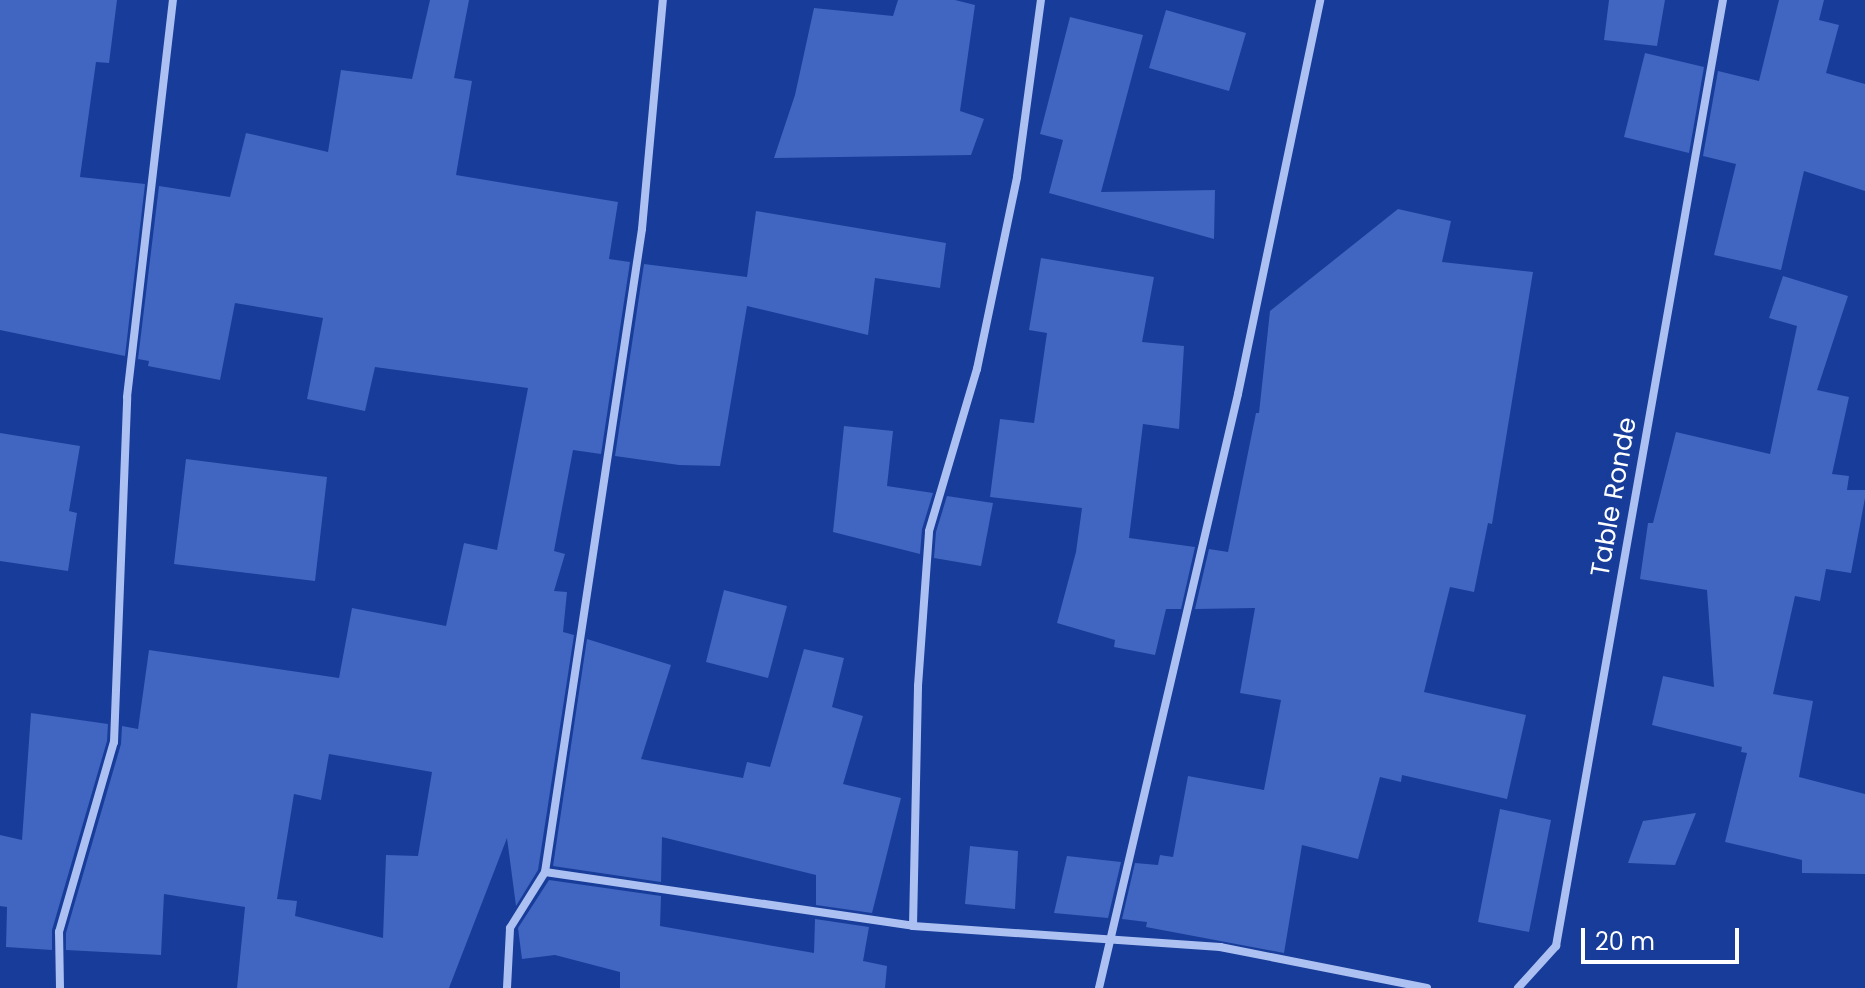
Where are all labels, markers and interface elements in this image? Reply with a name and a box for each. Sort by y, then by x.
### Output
street label: Table Ronde [1585,415,1643,579]
scale bar [1585,912,1743,962]
text: 20 m [1595,925,1655,958]

